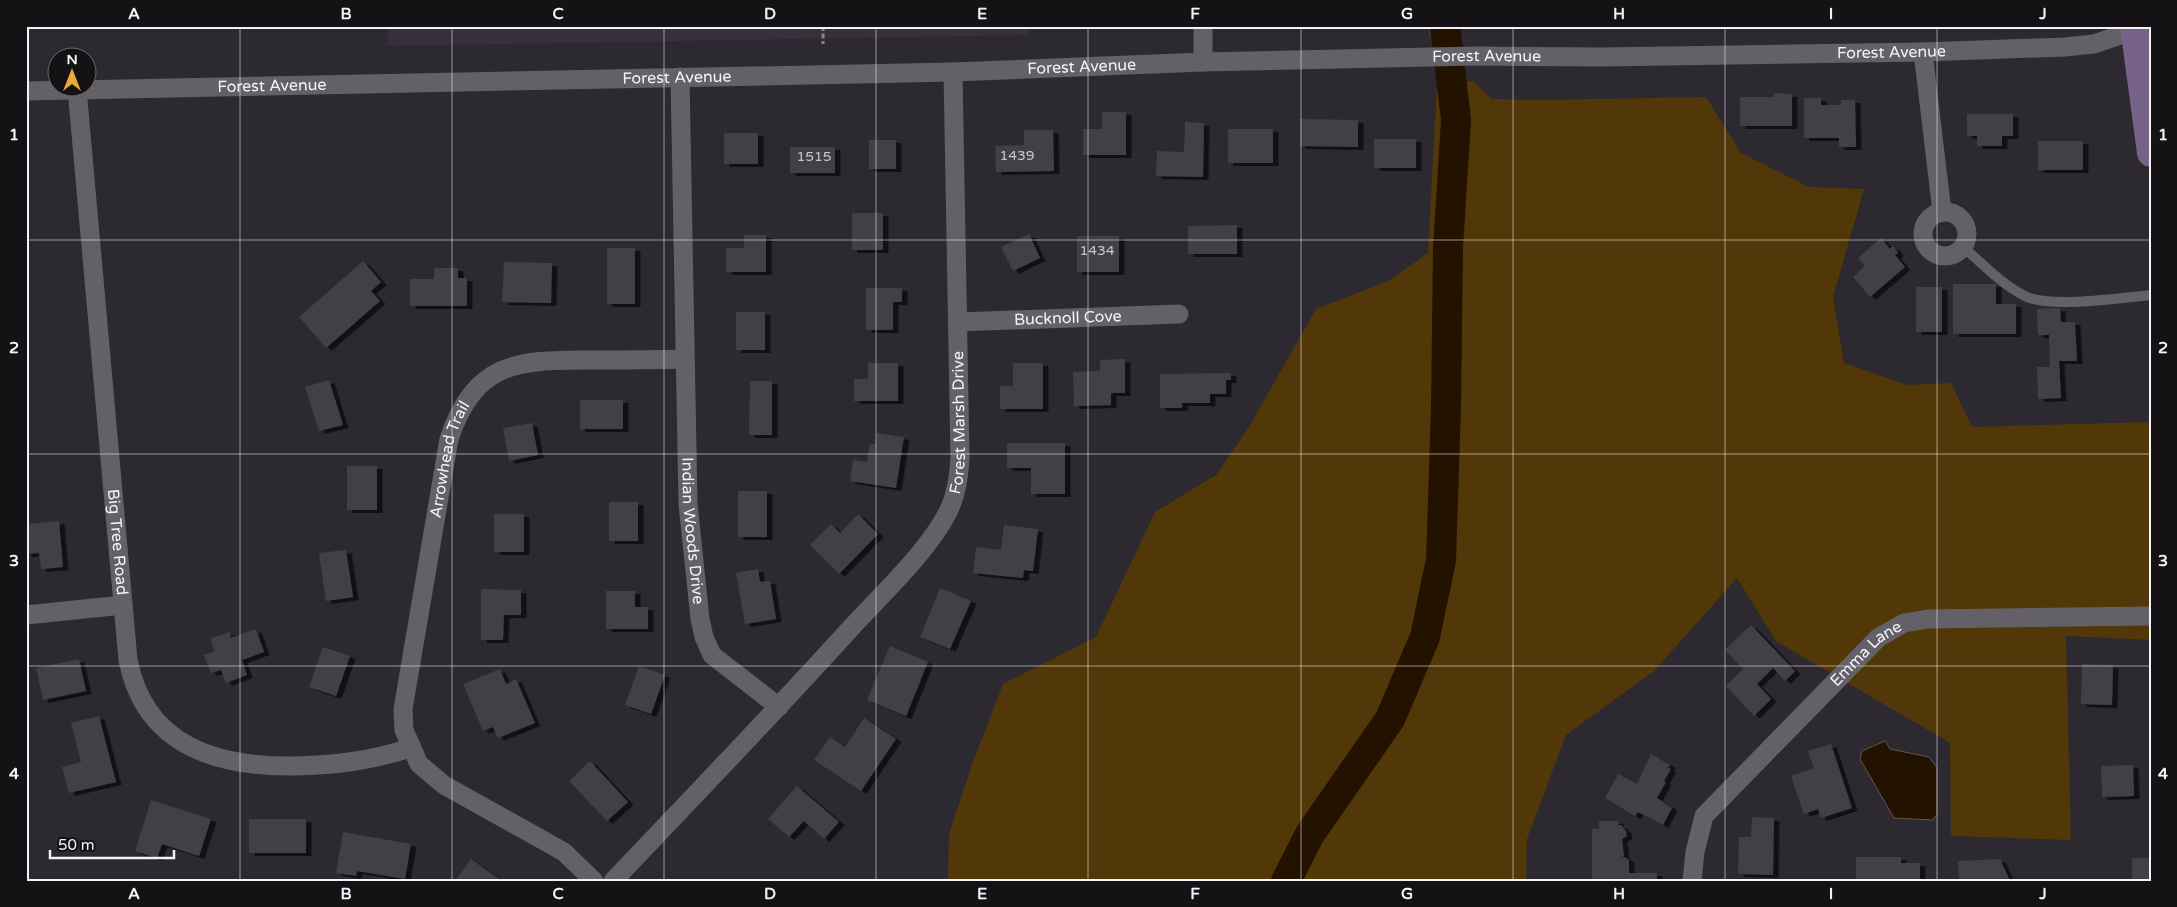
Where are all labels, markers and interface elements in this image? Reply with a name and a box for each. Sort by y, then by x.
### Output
text: A [128,4,140,24]
text: B [340,4,352,24]
text: C [552,4,564,24]
text: D [764,4,776,24]
text: E [977,4,987,24]
text: F [1190,4,1200,24]
text: G [1401,4,1413,24]
text: H [1613,4,1625,24]
text: I [1829,4,1833,24]
text: J [2038,4,2047,24]
street label: Forest Avenue [1837,41,1946,63]
street label: Forest Avenue [1432,46,1541,67]
north arrow [48,48,98,98]
text: N [66,51,78,68]
street label: Forest Avenue [1027,55,1137,79]
street label: Forest Avenue [622,67,732,89]
street label: Forest Avenue [217,75,327,97]
text: 1 [9,125,19,145]
text: 1 [2158,125,2168,145]
house number: 1439 [999,147,1035,164]
house number: 1515 [796,148,832,165]
house number: 1434 [1079,242,1115,259]
street label: Bucknoll Cove [1014,306,1122,330]
text: 2 [9,338,19,358]
text: 2 [2158,338,2168,358]
street label: Forest Marsh Drive [945,351,970,496]
street label: Arrowhead Trail [426,397,474,520]
street label: Indian Woods Drive [677,457,708,605]
street label: Big Tree Road [103,488,132,596]
text: 3 [9,551,19,571]
text: 3 [2158,551,2168,571]
street label: Emma Lane [1826,617,1905,691]
text: 4 [9,764,19,784]
text: 4 [2158,764,2168,784]
scale bar [50,827,174,859]
text: 50 m [58,836,95,854]
text: A [128,884,140,904]
text: B [340,884,352,904]
text: C [552,884,564,904]
text: D [764,884,776,904]
text: E [977,884,987,904]
text: F [1190,884,1200,904]
text: G [1401,884,1413,904]
text: H [1613,884,1625,904]
text: I [1829,884,1833,904]
text: J [2038,884,2047,904]

